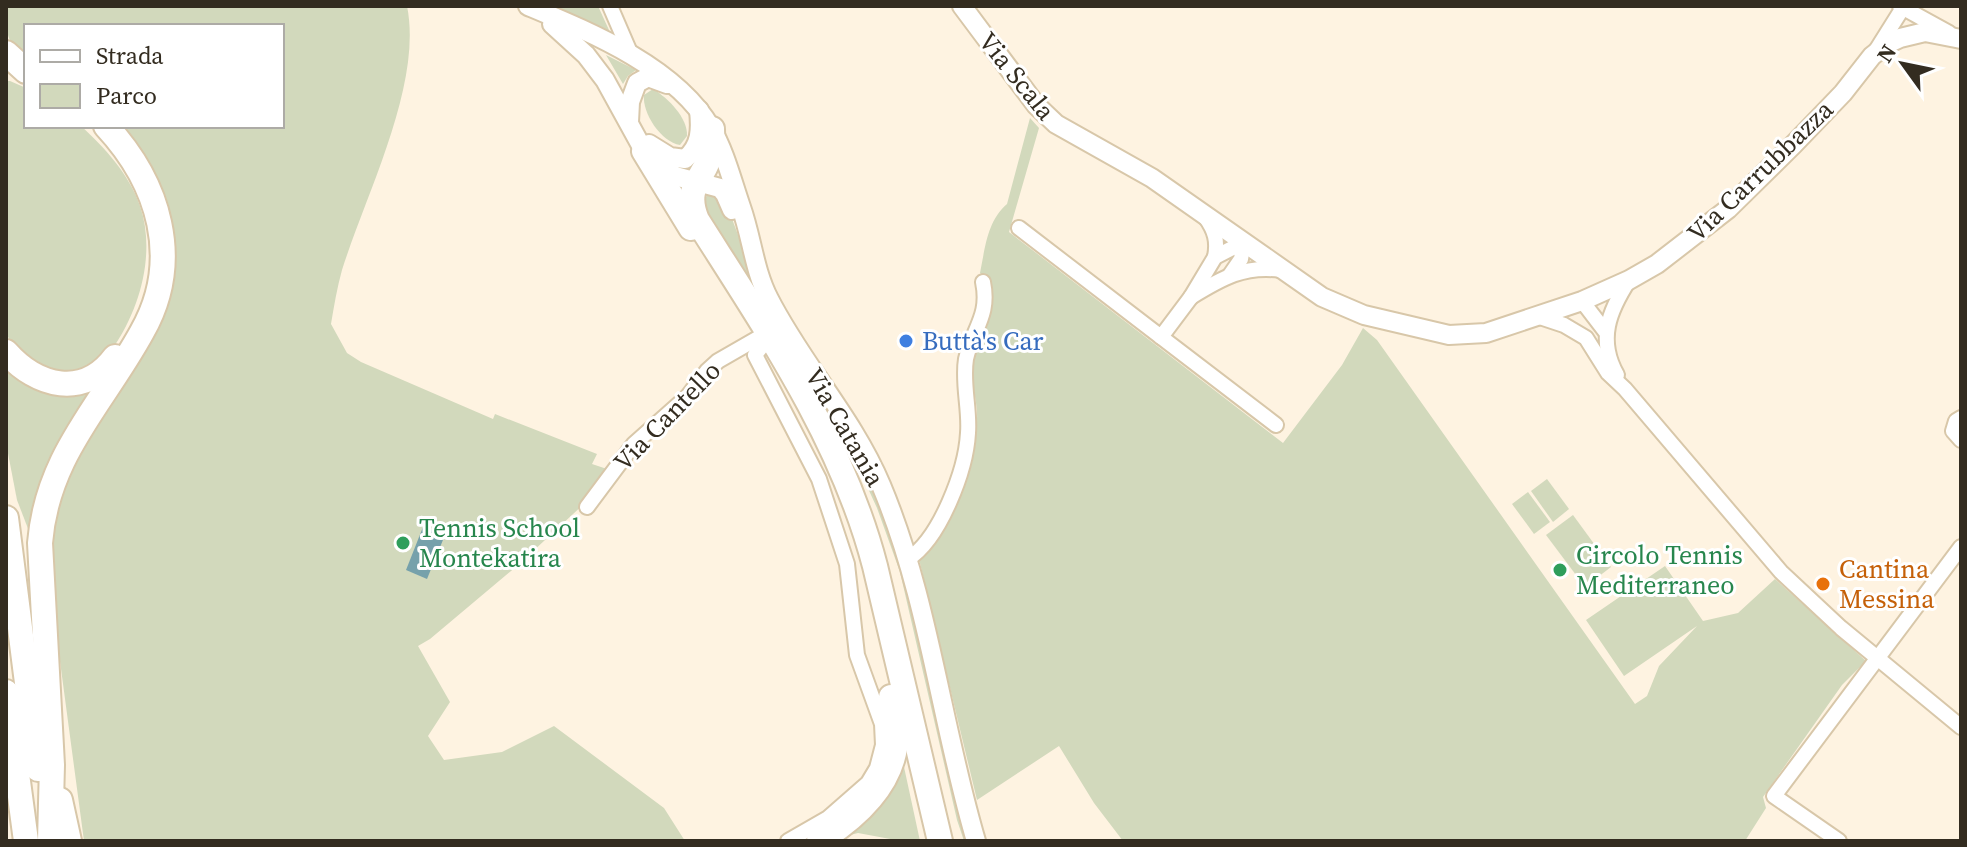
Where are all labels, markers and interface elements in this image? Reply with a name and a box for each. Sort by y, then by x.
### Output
legend [24,24,284,128]
street label: Via Scala [970,24,1064,128]
north arrow [1863,24,1943,104]
text: N [1869,38,1903,68]
text: Strada [96,39,164,72]
text: Parco [96,79,157,112]
street label: Via Carrubbazza [1679,91,1842,250]
place label: Buttà's Car [922,323,1044,359]
marker: Buttà's Car [897,332,915,350]
street label: Via Cantello [605,353,729,479]
street label: Via Catania [796,361,894,494]
place label: Tennis School Montekatira [419,510,580,576]
marker: Tennis School Montekatira [394,534,412,552]
place label: Circolo Tennis Mediterraneo [1576,537,1743,603]
place label: Cantina Messina [1839,551,1935,617]
marker: Circolo Tennis Mediterraneo [1551,561,1569,579]
marker: Cantina Messina [1814,575,1832,593]

